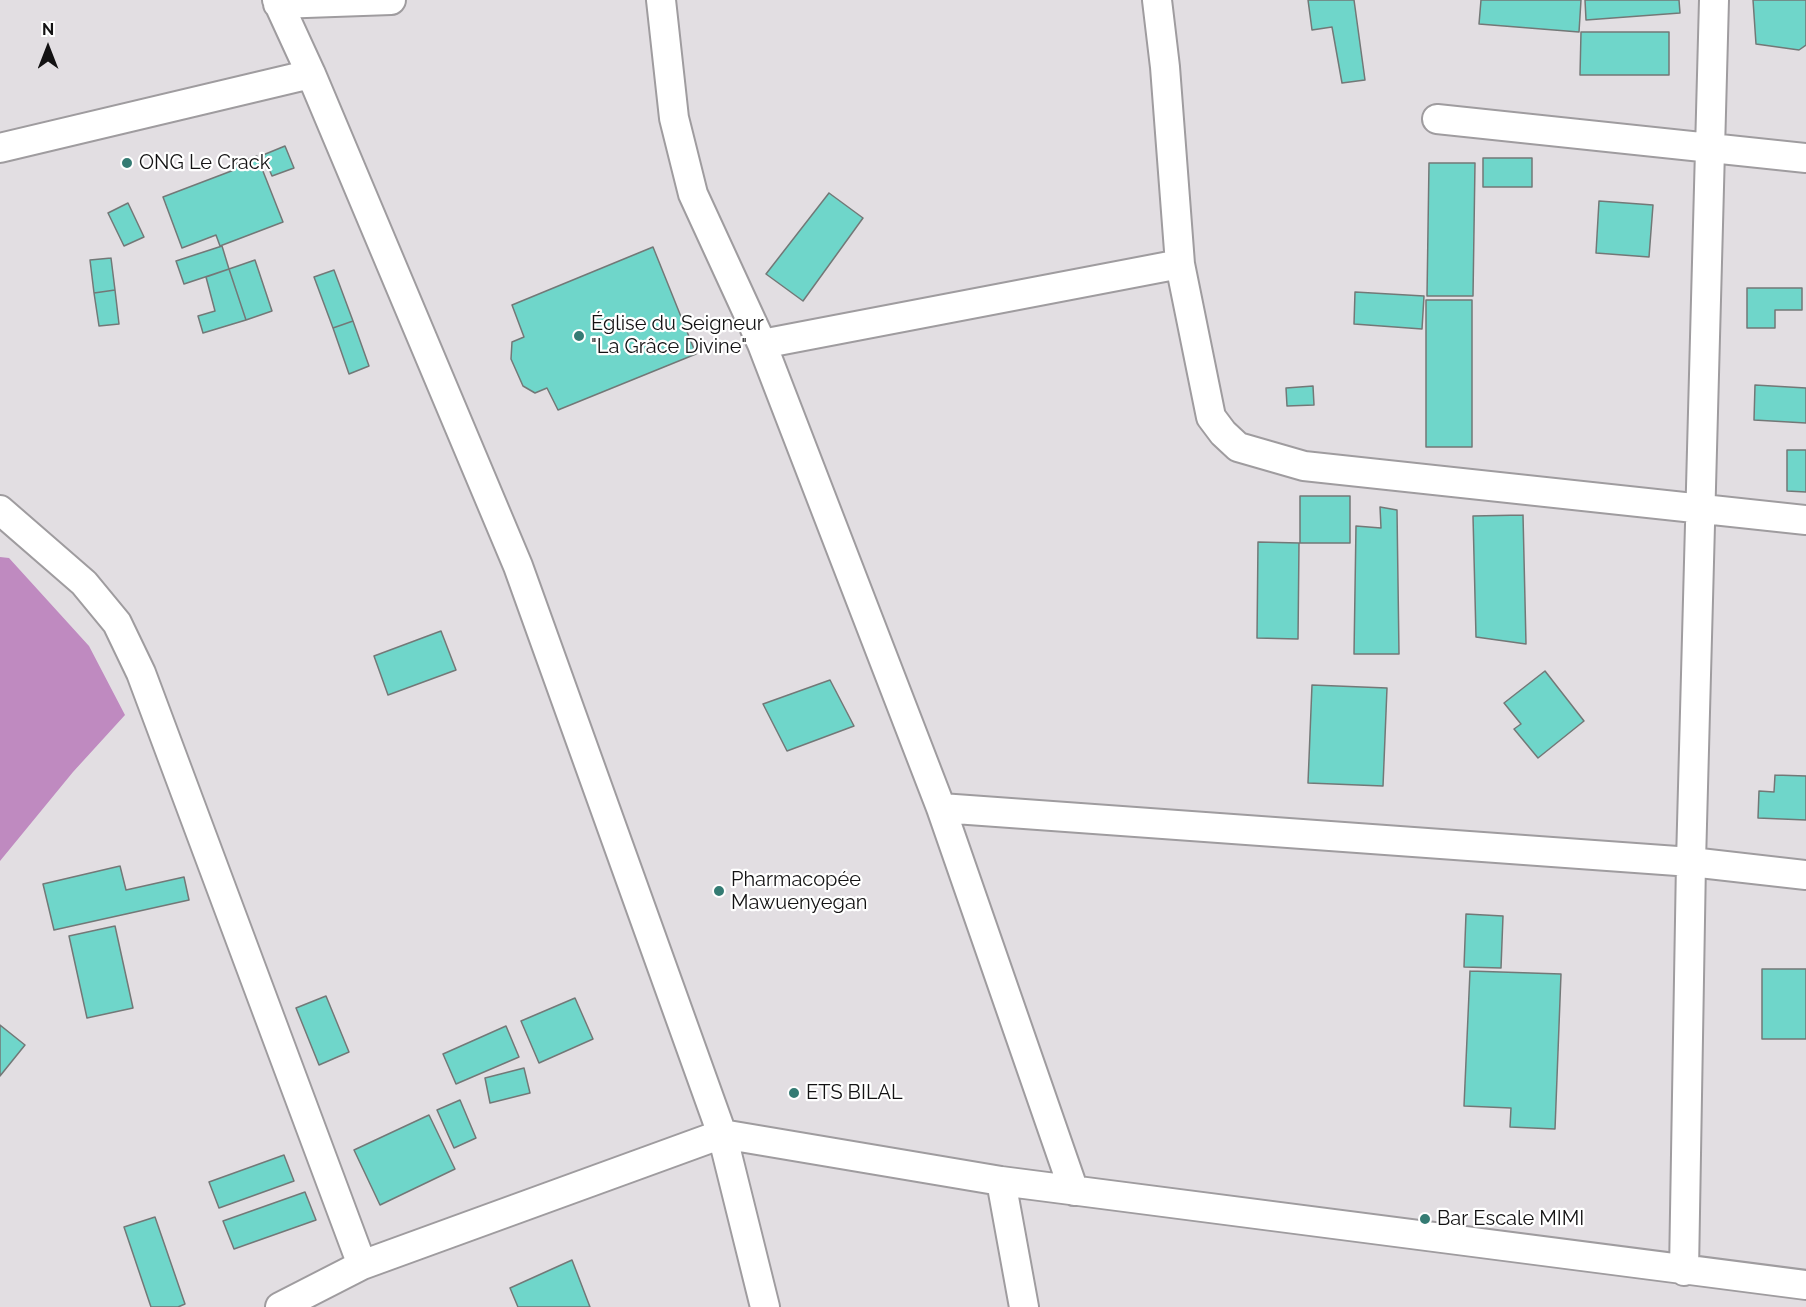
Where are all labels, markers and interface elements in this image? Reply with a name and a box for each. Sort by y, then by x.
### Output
north arrow [18,18,78,78]
text: N [42,20,54,39]
place label: ONG Le Crack [139,151,270,175]
marker: ONG Le Crack [120,156,134,170]
place label: Église du Seigneur "La Grâce Divine" [591,312,764,359]
marker: Église du Seigneur "La Grâce Divine" [572,329,586,343]
place label: Pharmacopée Mawuenyegan [731,868,867,915]
marker: Pharmacopée Mawuenyegan [712,884,726,898]
place label: ETS BILAL [806,1081,903,1105]
marker: ETS BILAL [787,1086,801,1100]
place label: Bar Escale MIMI [1437,1207,1584,1231]
marker: Bar Escale MIMI [1418,1212,1432,1226]

